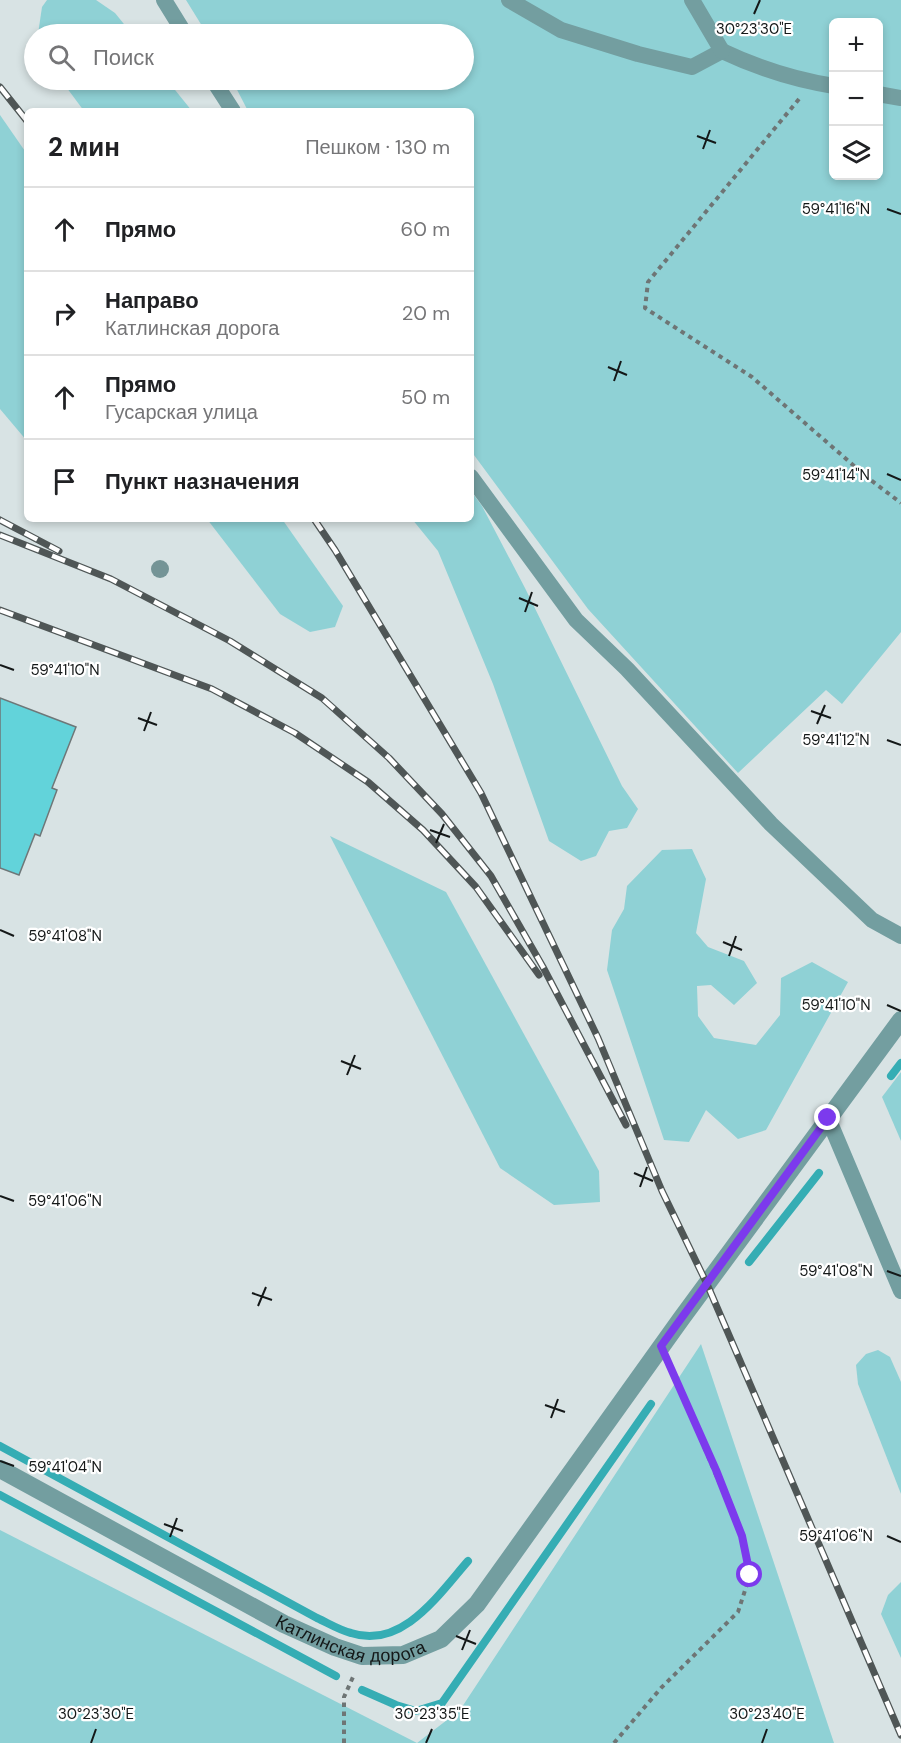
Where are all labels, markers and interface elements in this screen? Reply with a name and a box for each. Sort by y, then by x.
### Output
map controls [829,18,883,180]
button: + [829,18,883,72]
text: 30°23'30"E [716,19,792,39]
search box [24,24,474,90]
icon: search [45,41,78,74]
text: Поиск [93,43,154,72]
button: − [829,72,883,126]
button: layers [829,126,883,180]
text: 2 мин [48,130,120,164]
text: Пешком · 130 m [305,134,450,160]
text: 59°41'16"N [802,199,870,219]
icon: ahead [48,213,81,246]
text: Прямо [105,215,176,244]
text: 60 m [401,216,450,242]
text: Направо [105,286,199,315]
icon: right [48,297,81,330]
text: 20 m [402,300,450,326]
text: Катлинская дорога [105,315,279,341]
text: Прямо [105,370,176,399]
icon: ahead [48,381,81,414]
text: 50 m [401,384,450,410]
text: Гусарская улица [105,399,258,425]
icon: arrive [48,465,81,498]
text: 59°41'14"N [802,465,870,485]
text: Пункт назначения [105,467,300,496]
text: 59°41'10"N [30,660,100,680]
text: 59°41'12"N [802,730,870,750]
text: 59°41'08"N [28,926,102,946]
text: 59°41'10"N [801,995,871,1015]
route end [814,1104,840,1130]
text: 59°41'06"N [28,1191,102,1211]
text: 59°41'08"N [799,1261,873,1281]
text: 59°41'04"N [28,1457,102,1477]
text: 59°41'06"N [799,1526,873,1546]
route start [736,1561,762,1587]
street label: Катлинская дорога [271,1610,430,1668]
text: 30°23'30"E [58,1704,134,1724]
text: 30°23'35"E [395,1704,469,1724]
text: 30°23'40"E [729,1704,805,1724]

